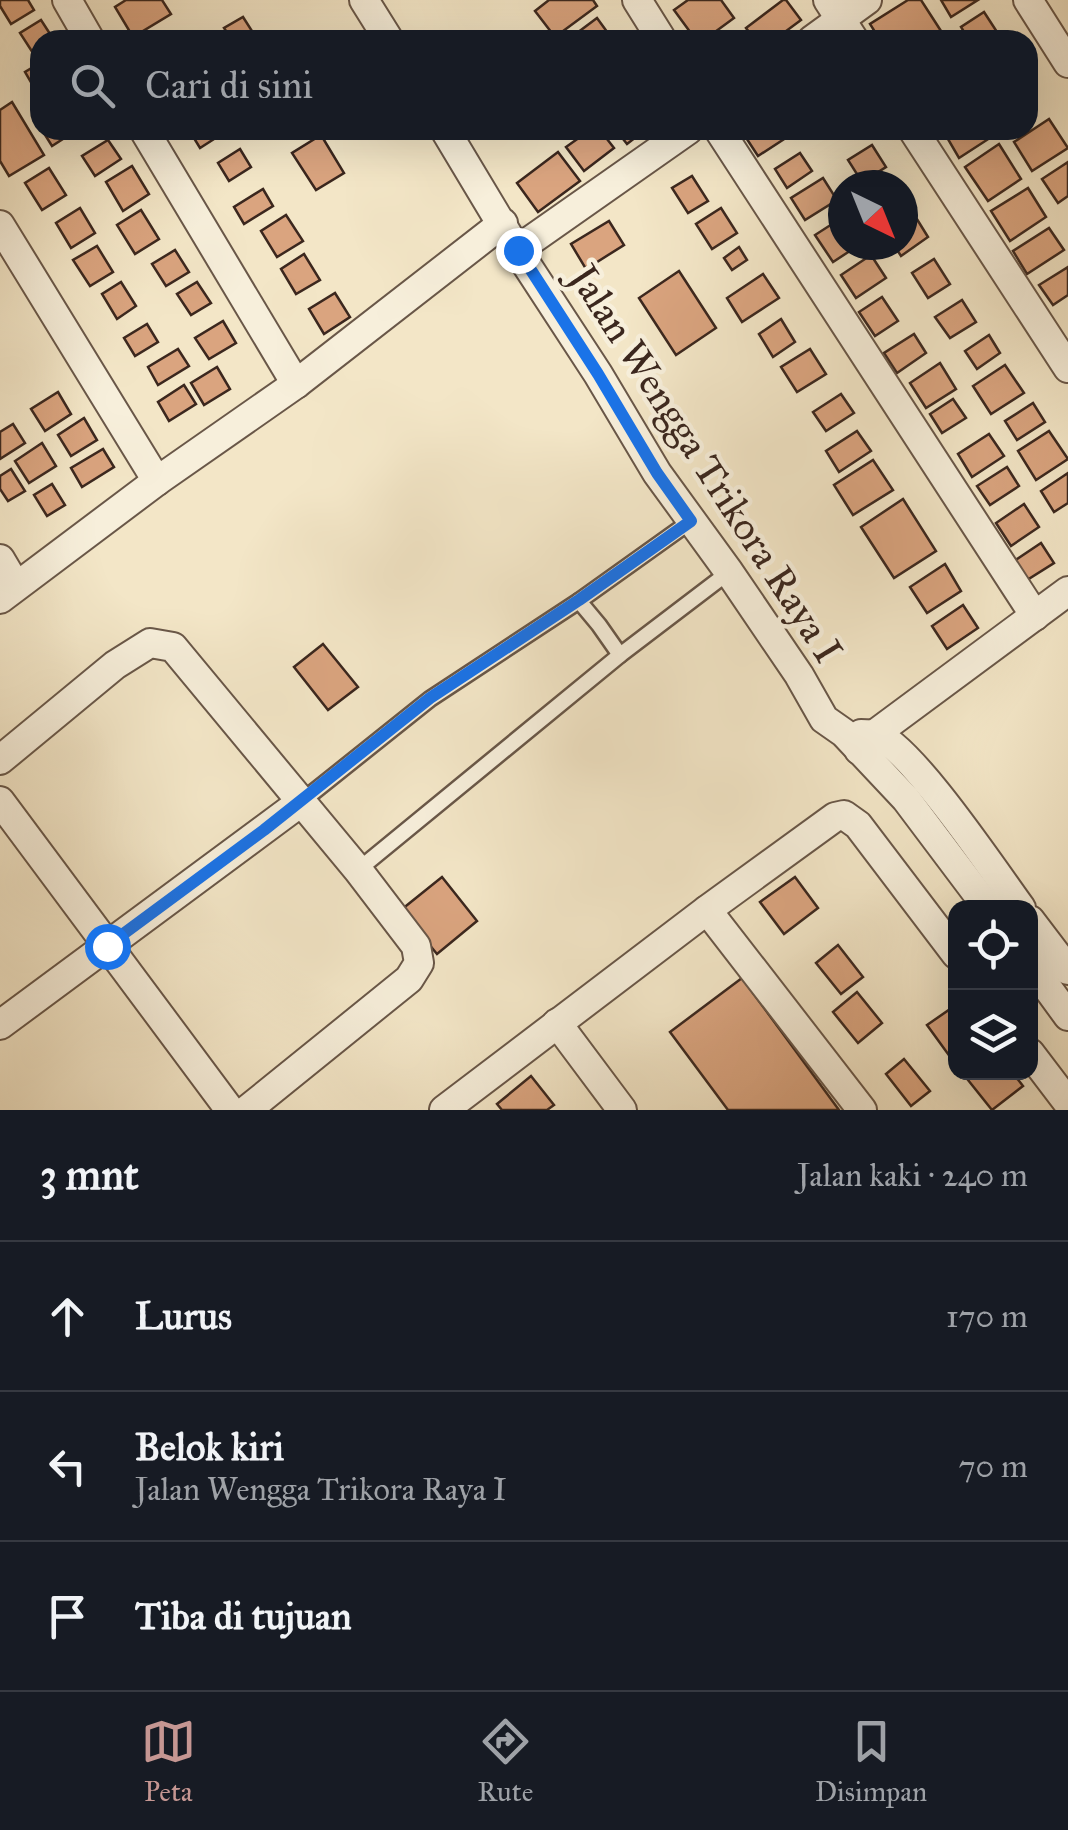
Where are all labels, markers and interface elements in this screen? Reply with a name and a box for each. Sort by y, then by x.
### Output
search box [30,30,1038,140]
icon: search [65,58,120,113]
text: Cari di sini [145,62,313,108]
north arrow [828,170,918,260]
route end [496,228,542,274]
street label: Jalan Wengga Trikora Raya I [557,252,853,672]
map controls [948,900,1038,1080]
button: locate [948,900,1038,990]
route start [85,924,131,970]
button: layers [948,990,1038,1080]
text: 3 mnt [40,1149,139,1201]
text: Jalan kaki · 240 m [797,1156,1028,1195]
icon: ahead [40,1289,95,1344]
text: Lurus [135,1293,232,1339]
text: 170 m [946,1297,1028,1336]
text: Belok kiri [135,1424,284,1470]
icon: left [40,1439,95,1494]
text: 70 m [959,1447,1028,1486]
text: Jalan Wengga Trikora Raya I [135,1470,507,1509]
icon: arrive [40,1589,95,1644]
text: Tiba di tujuan [135,1593,352,1639]
tab: Peta [141,1714,196,1809]
tab: Rute [477,1714,533,1809]
tab: Disimpan [815,1714,927,1809]

